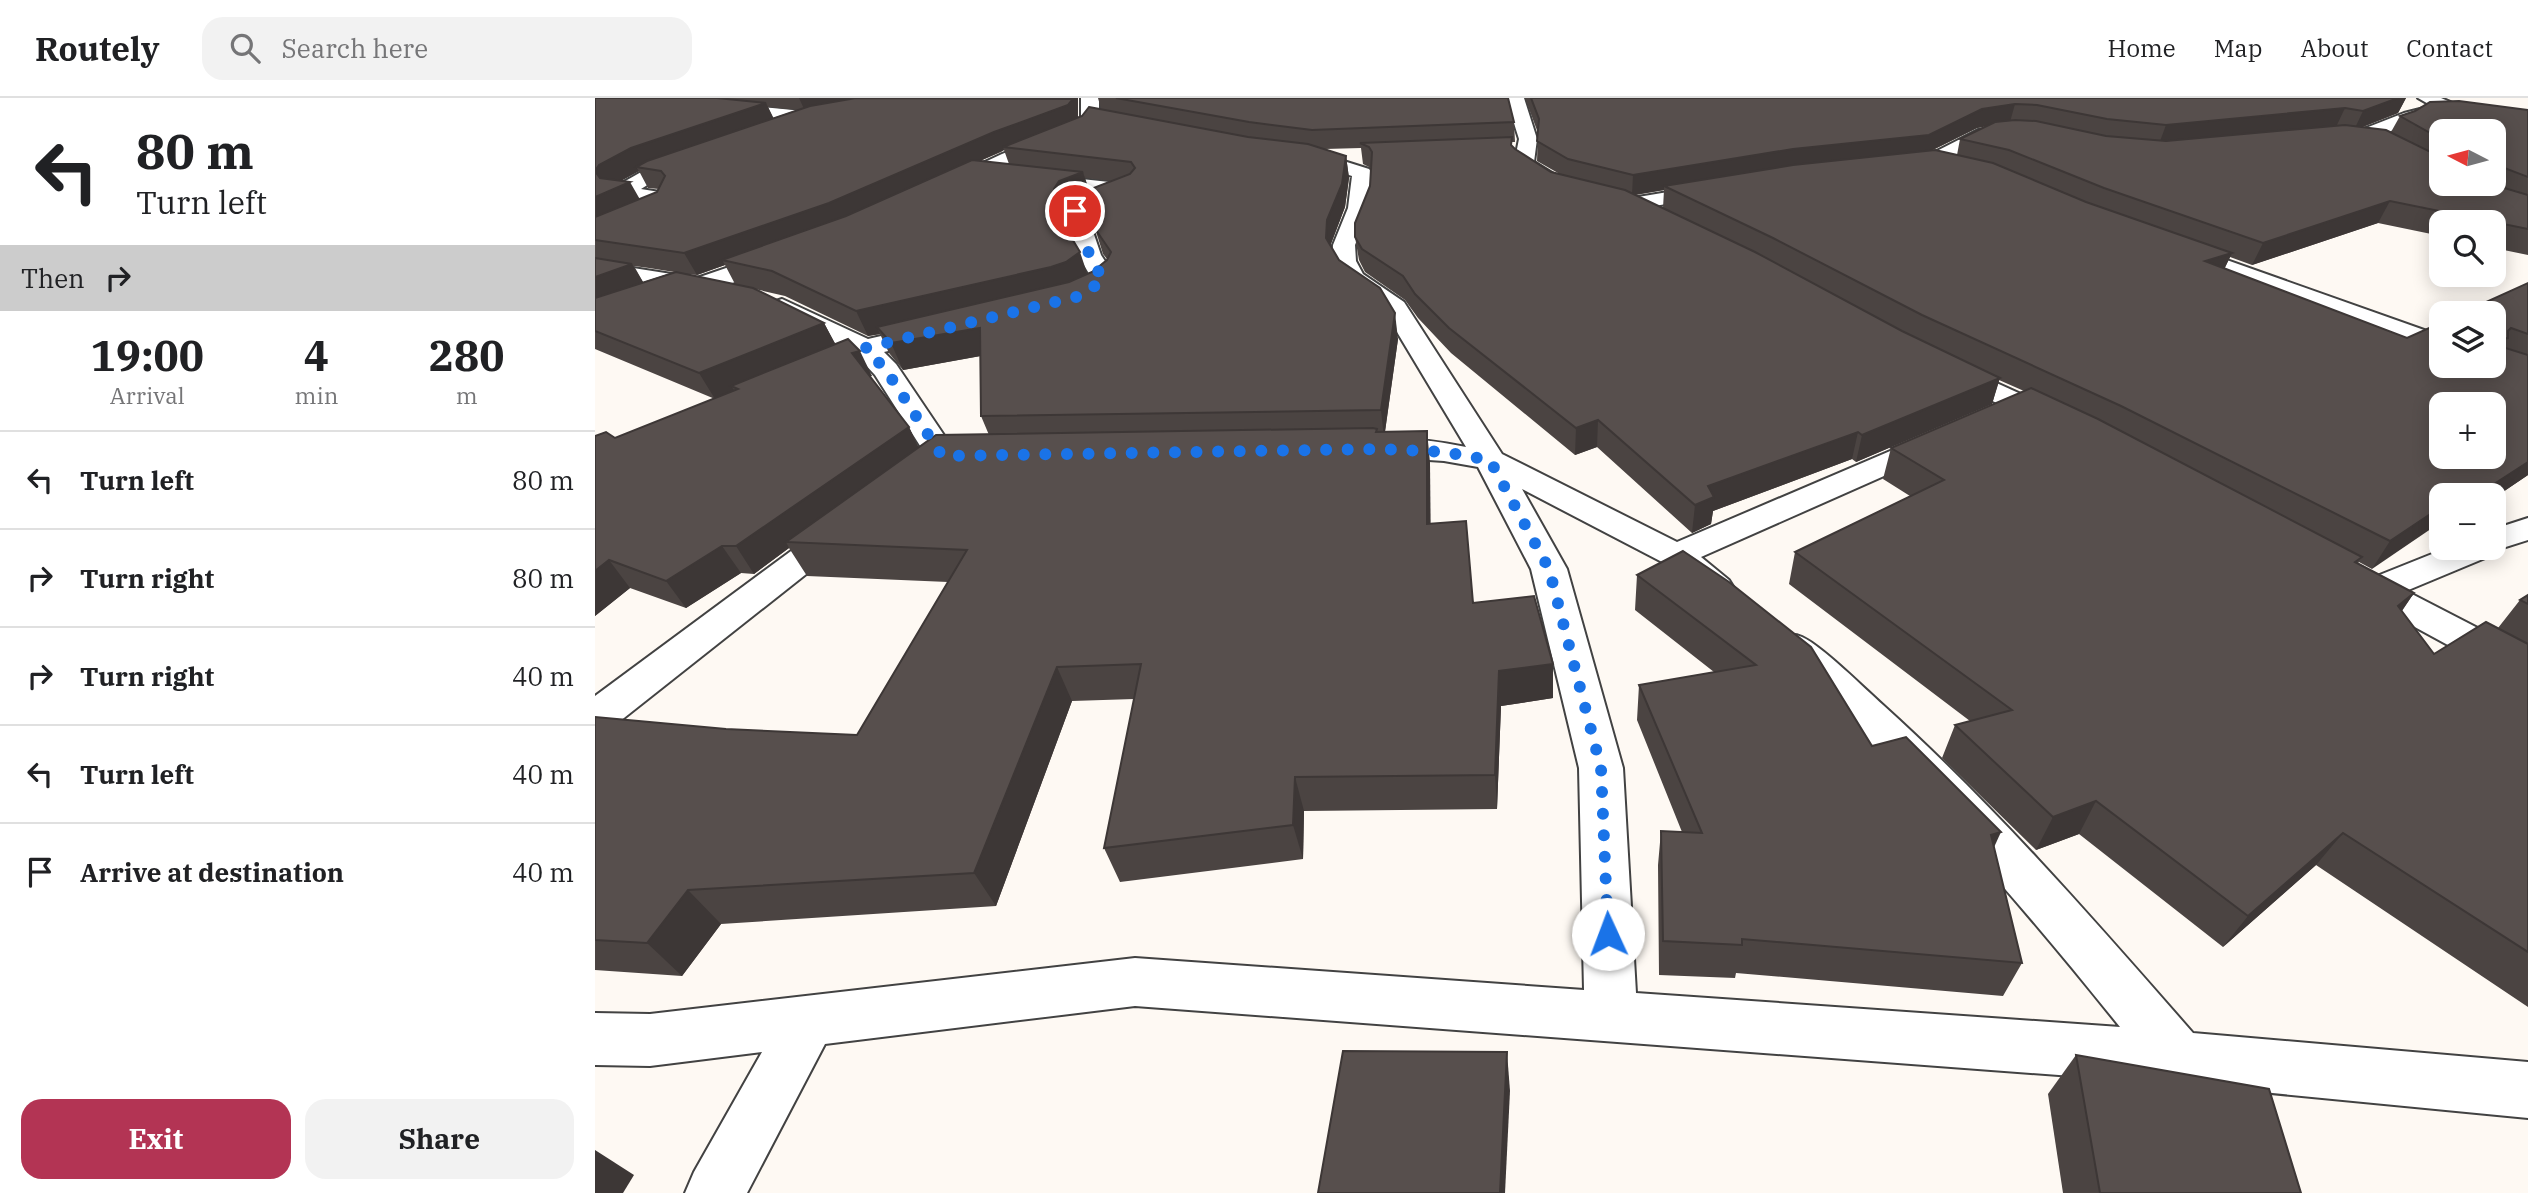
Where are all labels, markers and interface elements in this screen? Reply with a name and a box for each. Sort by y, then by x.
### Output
search box [202,17,692,80]
text: Routely [35,27,160,70]
icon: search [226,29,264,67]
text: Search here [282,31,428,65]
text: Home [2108,32,2176,64]
text: Map [2214,32,2262,64]
text: About [2300,32,2368,64]
text: Contact [2406,32,2493,64]
text: 80 m [136,119,254,182]
north arrow [2429,119,2506,196]
map controls [2429,119,2506,560]
icon: left [21,126,112,217]
text: Turn left [136,181,267,223]
pin [1045,181,1105,241]
icon: arrive [1056,192,1094,230]
button: search [2429,210,2506,287]
icon: right [99,259,137,297]
text: Then [21,261,85,295]
button: layers [2429,301,2506,378]
text: 19:00 [90,328,204,383]
text: 4 [304,328,329,383]
text: 280 [429,328,504,383]
text: Arrival [110,380,185,410]
text: min [295,380,338,410]
text: m [456,380,478,410]
button: + [2429,392,2506,469]
icon: left [21,461,59,499]
text: Turn left [80,463,194,497]
text: 80 m [512,463,574,497]
button: − [2429,483,2506,560]
icon: right [21,559,59,597]
text: Turn right [80,561,214,595]
text: 80 m [512,561,574,595]
icon: right [21,657,59,695]
text: Turn right [80,659,214,693]
text: 40 m [512,659,574,693]
icon: left [21,755,59,793]
text: Turn left [80,757,194,791]
text: 40 m [512,757,574,791]
icon: arrive [21,853,59,891]
text: Arrive at destination [80,855,344,889]
text: 40 m [512,855,574,889]
position arrow [1571,897,1645,971]
button: Exit [21,1099,291,1179]
button: Share [305,1099,574,1179]

